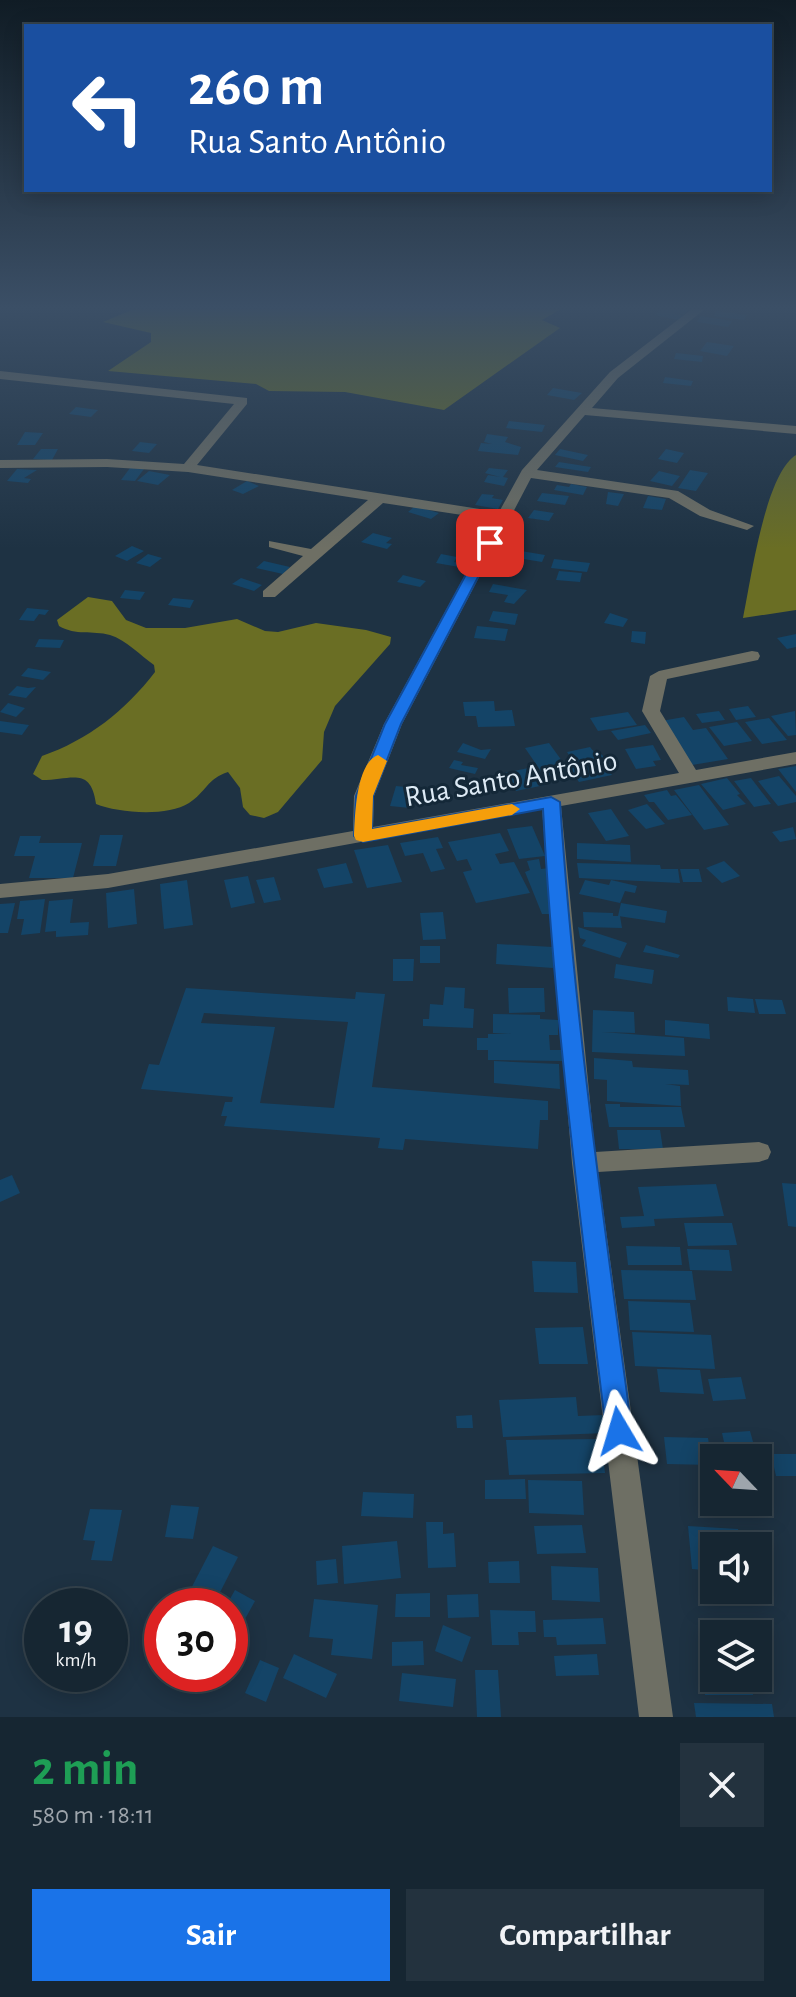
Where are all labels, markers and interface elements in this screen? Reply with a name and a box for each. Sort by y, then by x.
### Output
icon: left [56,56,160,160]
text: 260 m [188,59,324,115]
text: Rua Santo Antônio [188,124,446,160]
pin [456,509,524,577]
icon: arrive [468,521,512,565]
street label: Rua Santo Antônio [402,746,620,812]
position arrow [577,1389,661,1473]
north arrow [700,1444,772,1516]
map controls [700,1444,772,1692]
button: sound [700,1532,772,1604]
speed limit sign: 30 [144,1588,248,1692]
text: 19 [59,1610,93,1650]
button: layers [700,1620,772,1692]
text: km/h [55,1650,97,1670]
button: close [680,1743,764,1827]
text: 2 min [32,1746,139,1794]
text: 580 m · 18:11 [32,1802,154,1828]
button: Sair [32,1889,390,1981]
button: Compartilhar [406,1889,764,1981]

